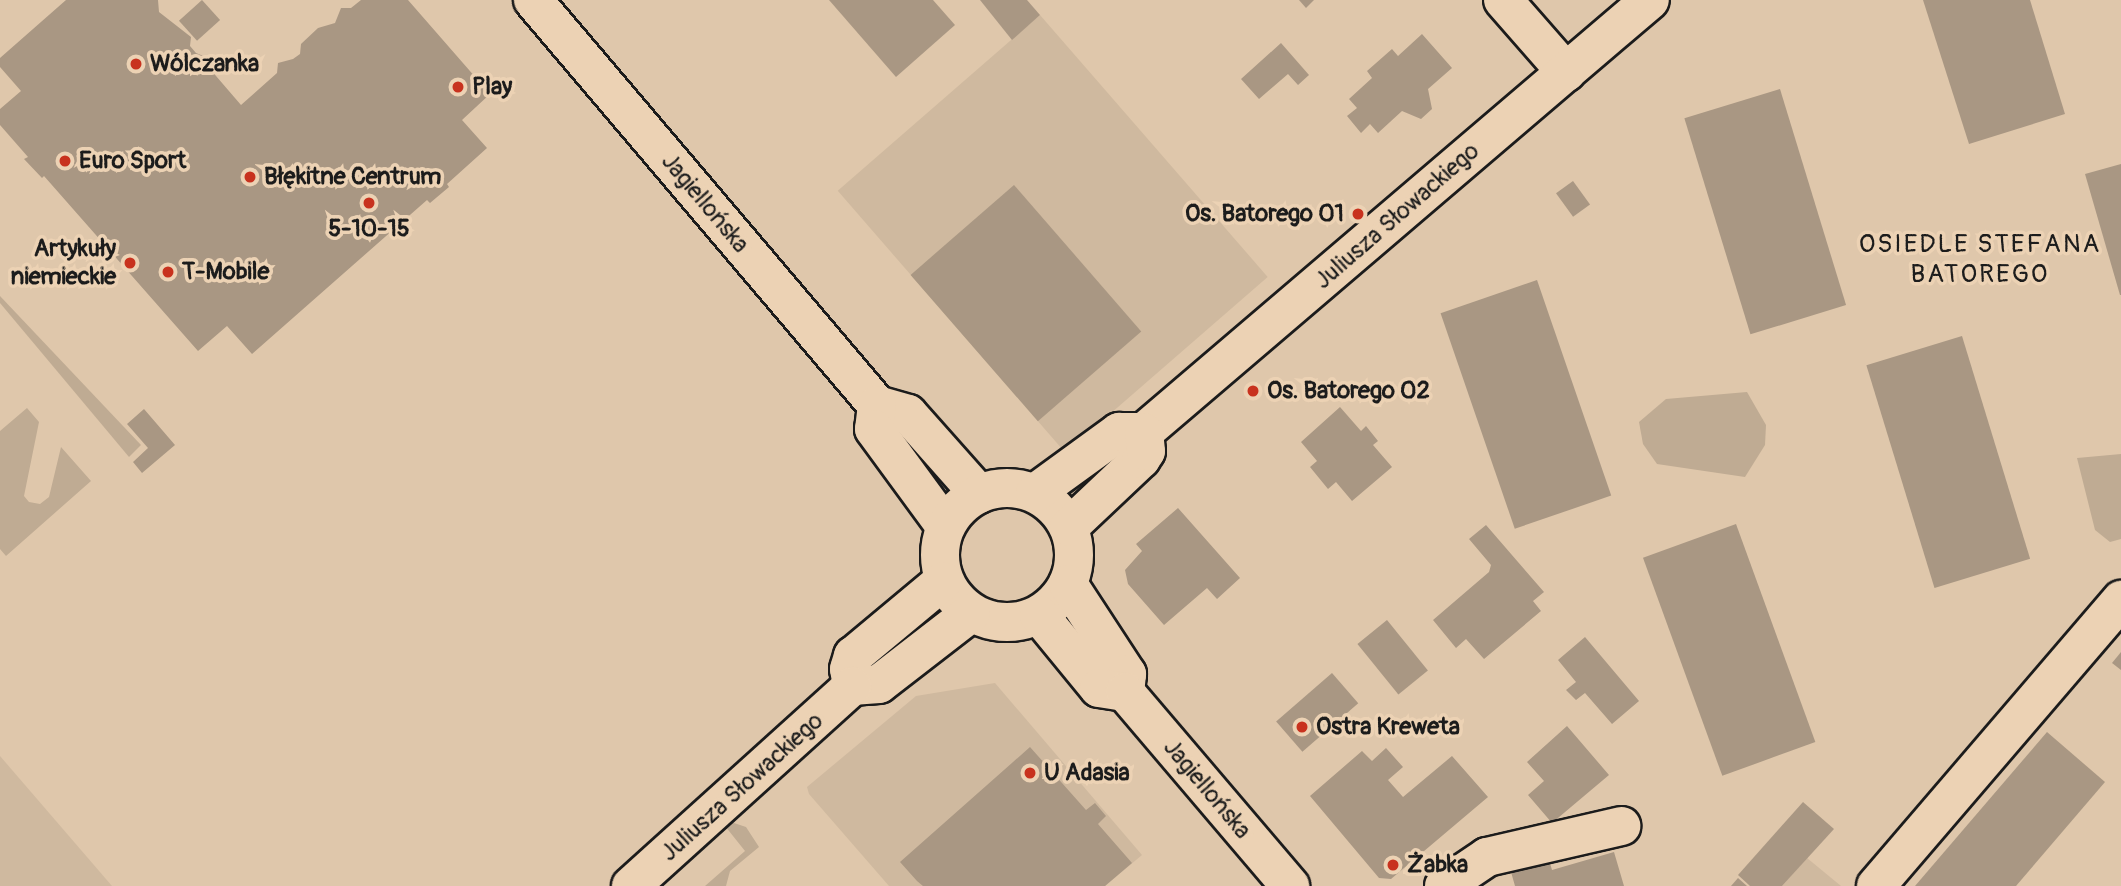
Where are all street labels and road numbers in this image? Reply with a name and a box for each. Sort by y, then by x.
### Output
street label: Juliusza Słowackiego [1309,137,1485,295]
street label: Jagiellońska [655,147,755,259]
street label: Juliusza Słowackiego [655,707,829,867]
street label: Jagiellońska [1157,733,1257,845]

